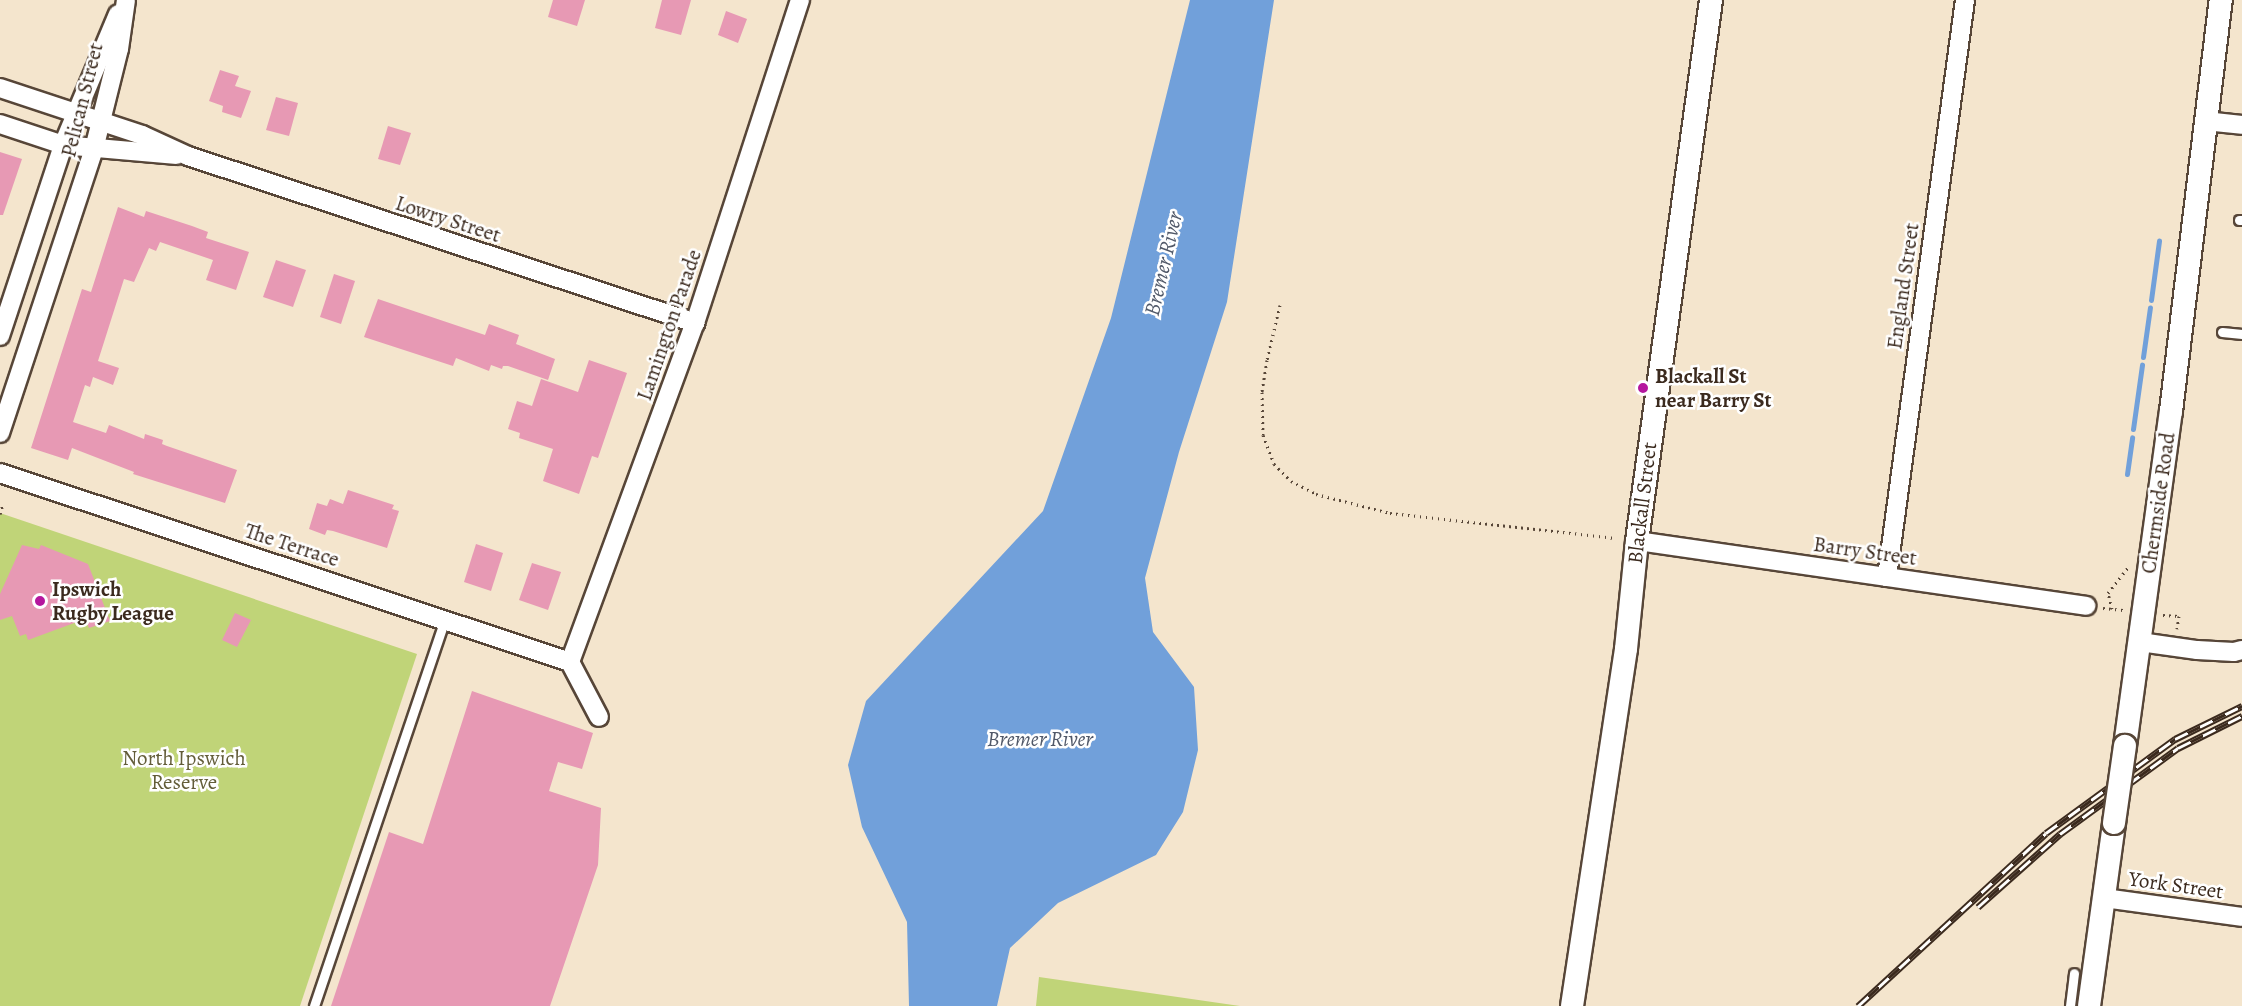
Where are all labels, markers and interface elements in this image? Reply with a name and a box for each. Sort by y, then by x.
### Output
street label: Pelican Street [56,40,108,160]
street label: Lowry Street [392,190,504,248]
water label: Bremer River [1139,209,1189,319]
street label: England Street [1882,221,1924,351]
street label: Lamington Parade [631,246,707,404]
place label: Blackall St near Barry St [1655,363,1771,413]
marker: Blackall St near Barry St [1636,381,1650,395]
street label: Chermside Road [2136,431,2180,575]
street label: Blackall Street [1622,441,1662,565]
street label: The Terrace [242,518,342,572]
street label: Barry Street [1812,531,1918,571]
place label: Ipswich Rugby League [52,576,174,626]
marker: Ipswich Rugby League [33,594,47,608]
water label: Bremer River [987,727,1093,753]
park label: North Ipswich Reserve [122,745,246,795]
street label: York Street [2127,866,2225,904]

